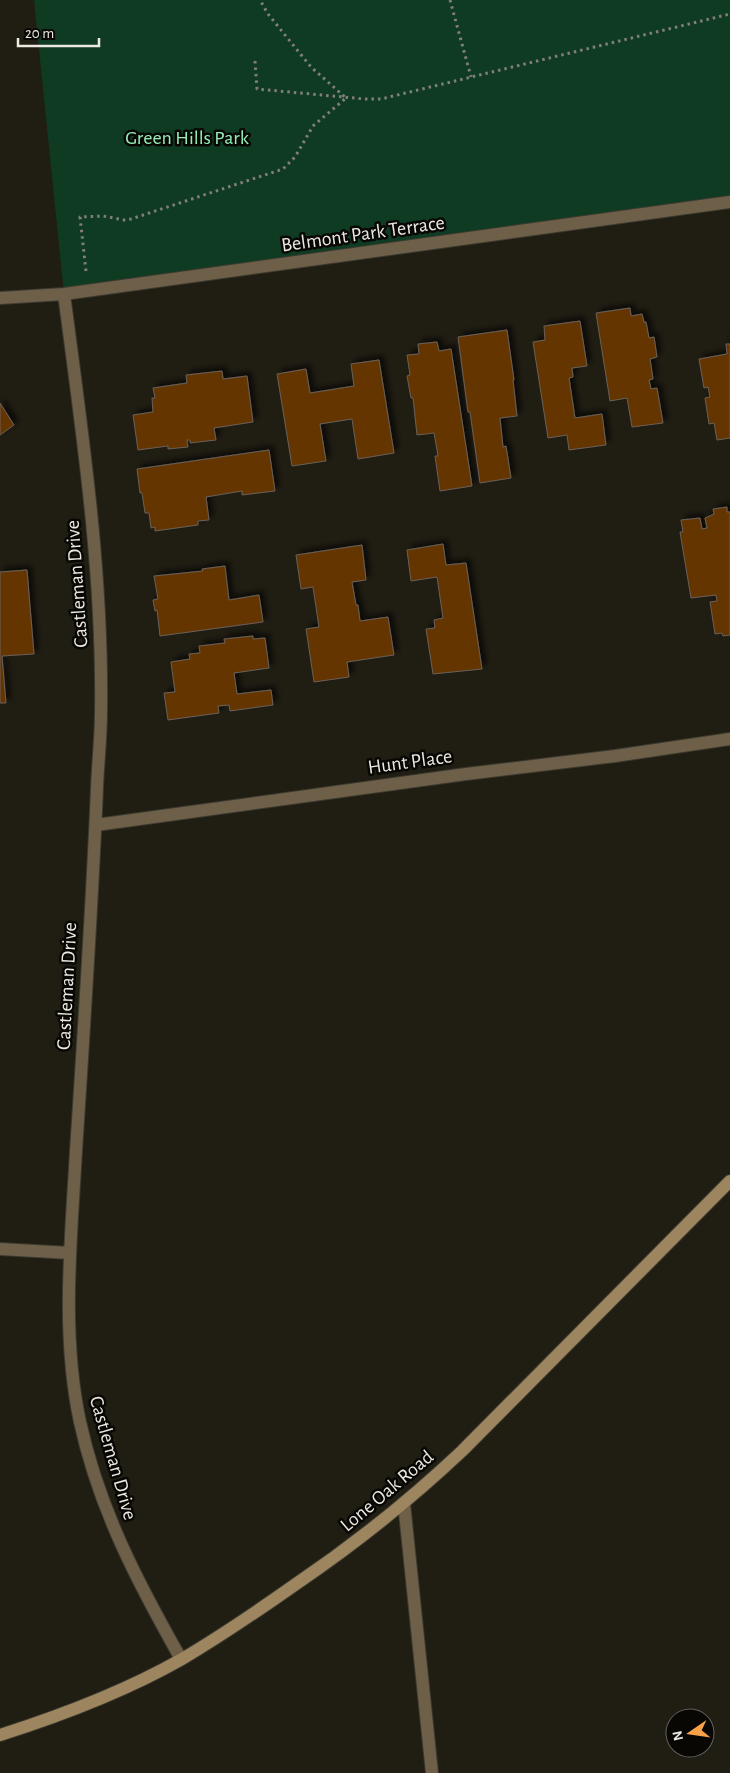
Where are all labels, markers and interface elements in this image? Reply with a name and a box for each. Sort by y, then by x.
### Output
scale bar [18,15,99,47]
text: 20 m [25,26,54,41]
park label: Green Hills Park [125,128,249,148]
street label: Belmont Park Terrace [280,213,446,255]
street label: Castleman Drive [63,520,91,648]
street label: Hunt Place [367,746,453,778]
street label: Castleman Drive [54,922,80,1050]
street label: Castleman Drive [86,1394,140,1522]
street label: Lone Oak Road [337,1446,437,1536]
north arrow [665,1708,715,1758]
text: N [670,1729,686,1742]

